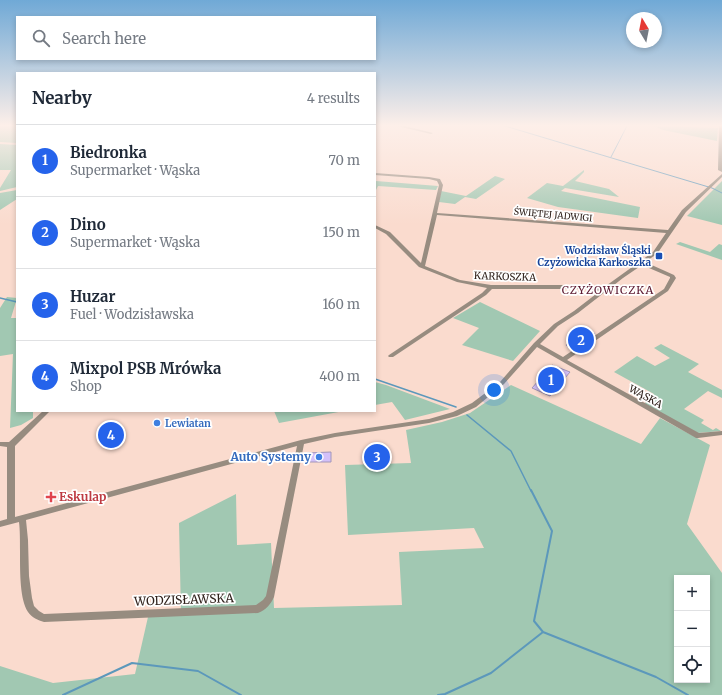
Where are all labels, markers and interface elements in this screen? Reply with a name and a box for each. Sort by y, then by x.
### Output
north arrow [626,12,662,48]
search box [16,16,376,60]
icon: search [30,27,52,49]
text: Search here [62,29,146,48]
text: Nearby [32,87,92,109]
text: 4 results [307,90,360,107]
text: Biedronka [70,143,147,162]
text: 1 [42,152,48,169]
text: 70 m [329,152,360,169]
text: Supermarket · Wąska [70,162,200,179]
street label: ŚWIĘTEJ JADWIGI [513,205,593,223]
text: Dino [70,215,106,234]
text: 2 [41,224,49,241]
text: 150 m [323,224,360,241]
text: Supermarket · Wąska [70,234,200,251]
place label: Wodzisław Śląski Czyżowicka Karkoszka [538,243,652,269]
marker: Wodzisław Śląski Czyżowicka Karkoszka [654,251,664,261]
street label: KARKOSZKA [474,269,537,284]
district label: CZYŻOWICZKA [562,283,654,297]
text: Huzar [70,287,115,306]
text: 3 [41,296,49,313]
text: 160 m [322,296,360,313]
text: Fuel · Wodzisławska [70,306,194,323]
pin: 2 [568,325,594,355]
text: Mixpol PSB Mrówka [70,359,221,378]
pin: 1 [538,365,564,395]
text: 4 [41,368,49,385]
text: 400 m [319,368,360,385]
text: Shop [70,378,102,395]
your location [484,380,504,400]
street label: WĄSKA [626,381,666,411]
place label: Lewiatan [165,417,211,430]
marker: Lewiatan [152,418,162,428]
pin: 4 [98,420,124,450]
pin: 3 [364,442,390,472]
place label: Auto Systemy [229,449,312,464]
marker: Auto Systemy [314,452,324,462]
place label: Eskulap [59,489,107,504]
marker: Eskulap [46,492,56,502]
map controls [674,575,710,683]
button: + [674,575,710,611]
street label: WODZISŁAWSKA [133,590,235,609]
button: − [674,611,710,647]
button: locate [674,647,710,683]

